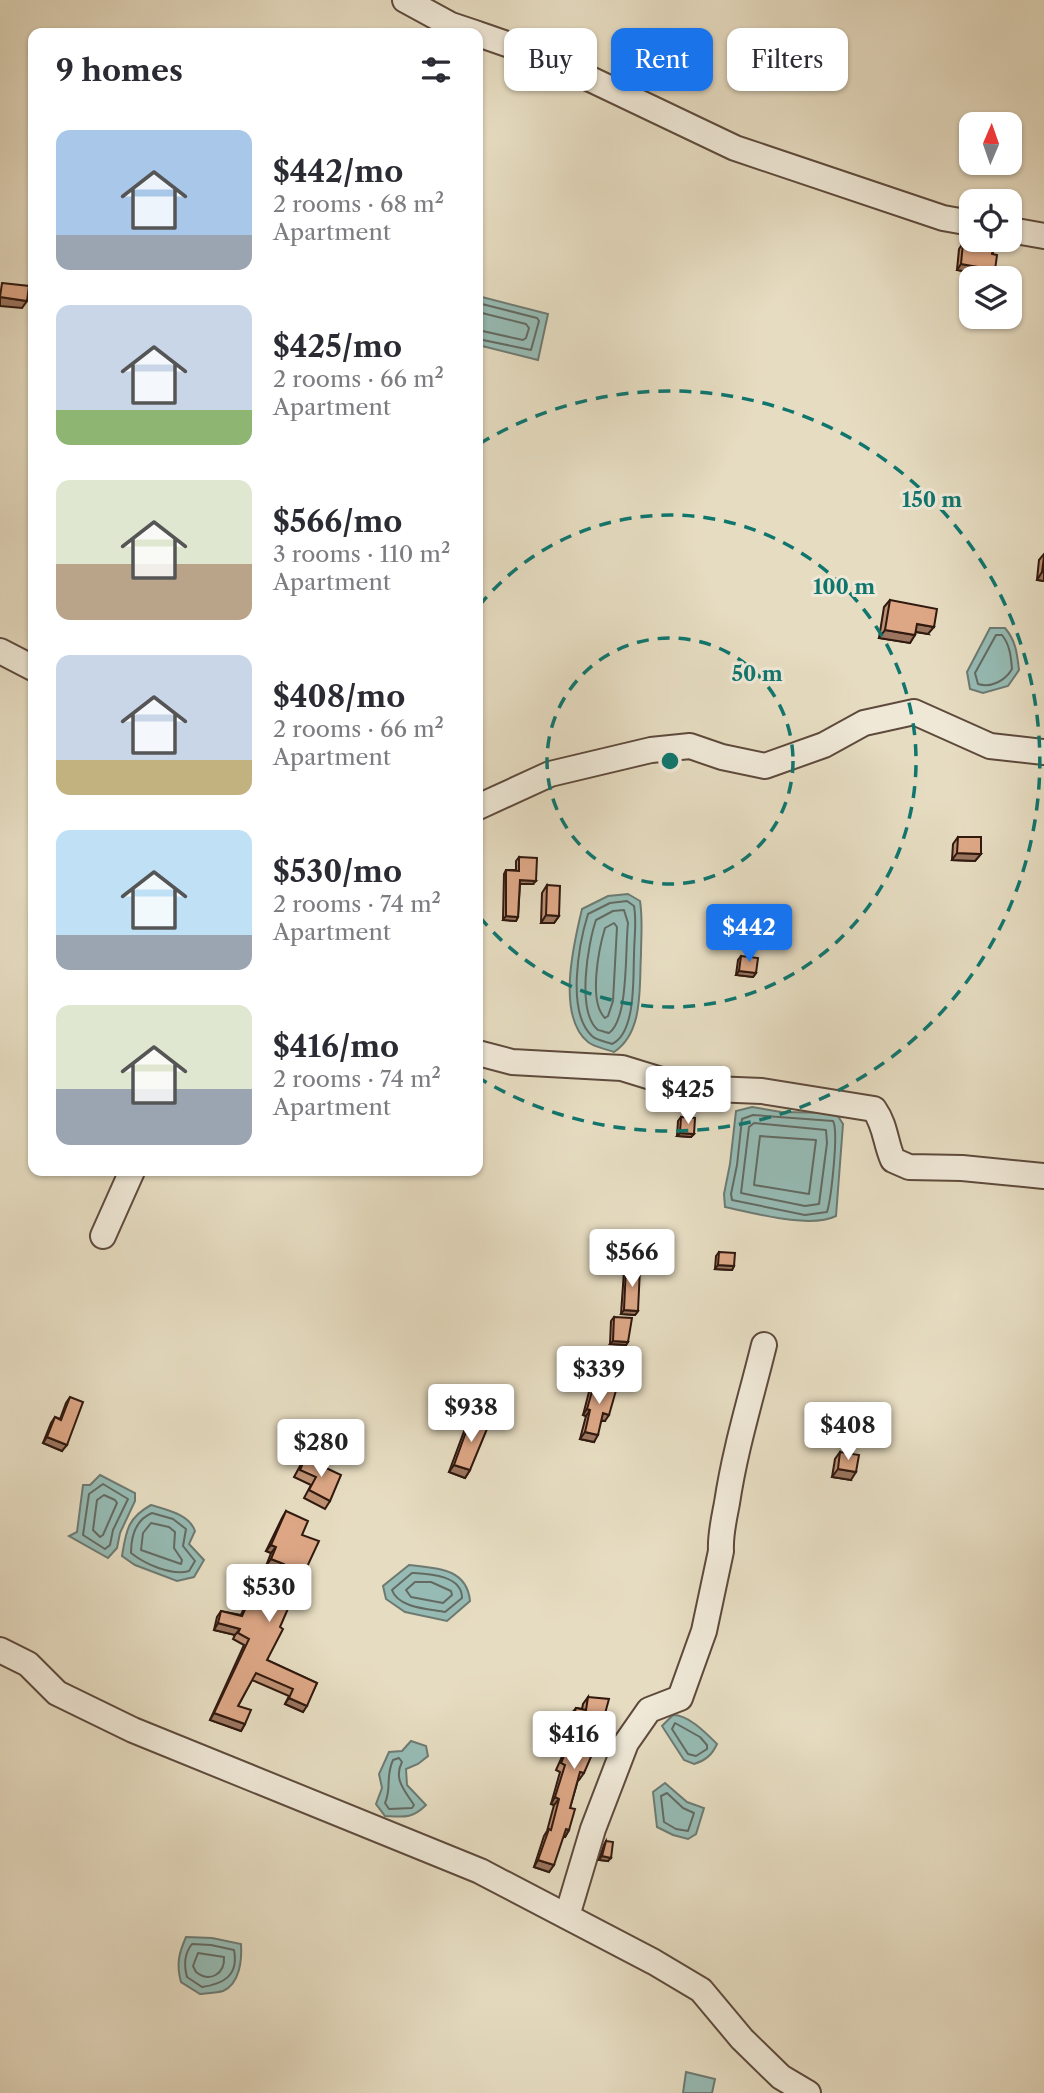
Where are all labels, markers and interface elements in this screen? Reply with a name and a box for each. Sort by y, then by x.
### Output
chip: Buy [504,28,597,91]
chip: Rent [611,28,713,91]
chip: Filters [727,28,848,91]
icon: filters [417,51,455,89]
text: 9 homes [56,52,183,89]
north arrow [959,112,1022,175]
map controls [959,112,1022,329]
text: $442/mo [273,153,403,190]
icon: home [112,158,196,242]
button: locate [959,189,1022,252]
text: 2 rooms · 68 m² [273,190,444,218]
text: Apartment [273,218,391,246]
button: layers [959,266,1022,329]
text: $425/mo [273,328,402,365]
icon: home [112,333,196,417]
text: 2 rooms · 66 m² [273,365,444,393]
text: Apartment [273,393,391,421]
text: 150 m [902,487,962,512]
text: $566/mo [273,503,402,540]
icon: home [112,508,196,592]
text: 3 rooms · 110 m² [273,540,450,568]
text: Apartment [273,568,391,596]
text: 100 m [813,574,875,599]
text: 50 m [731,661,783,686]
text: $408/mo [273,678,405,715]
icon: home [112,683,196,767]
text: 2 rooms · 66 m² [273,715,444,743]
text: Apartment [273,743,391,771]
centre of rings [658,749,682,773]
text: $530/mo [273,853,402,890]
icon: home [112,858,196,942]
text: 2 rooms · 74 m² [273,890,441,918]
pin: $442 [708,904,790,964]
text: $442 [722,913,776,941]
text: Apartment [273,918,391,946]
text: $416/mo [273,1028,399,1065]
icon: home [112,1033,196,1117]
text: 2 rooms · 74 m² [273,1065,441,1093]
pin: $425 [647,1066,729,1126]
text: $425 [662,1075,714,1103]
text: Apartment [273,1093,391,1121]
pin: $566 [591,1230,673,1289]
text: $566 [605,1238,659,1266]
pin: $339 [558,1346,640,1406]
text: $339 [573,1355,625,1383]
pin: $938 [430,1384,512,1444]
text: $938 [444,1393,498,1421]
pin: $408 [807,1402,889,1462]
text: $408 [820,1411,876,1439]
pin: $280 [280,1420,362,1479]
text: $280 [293,1428,349,1456]
pin: $530 [228,1564,310,1624]
text: $530 [242,1573,296,1601]
pin: $416 [533,1712,615,1771]
text: $416 [549,1720,599,1748]

